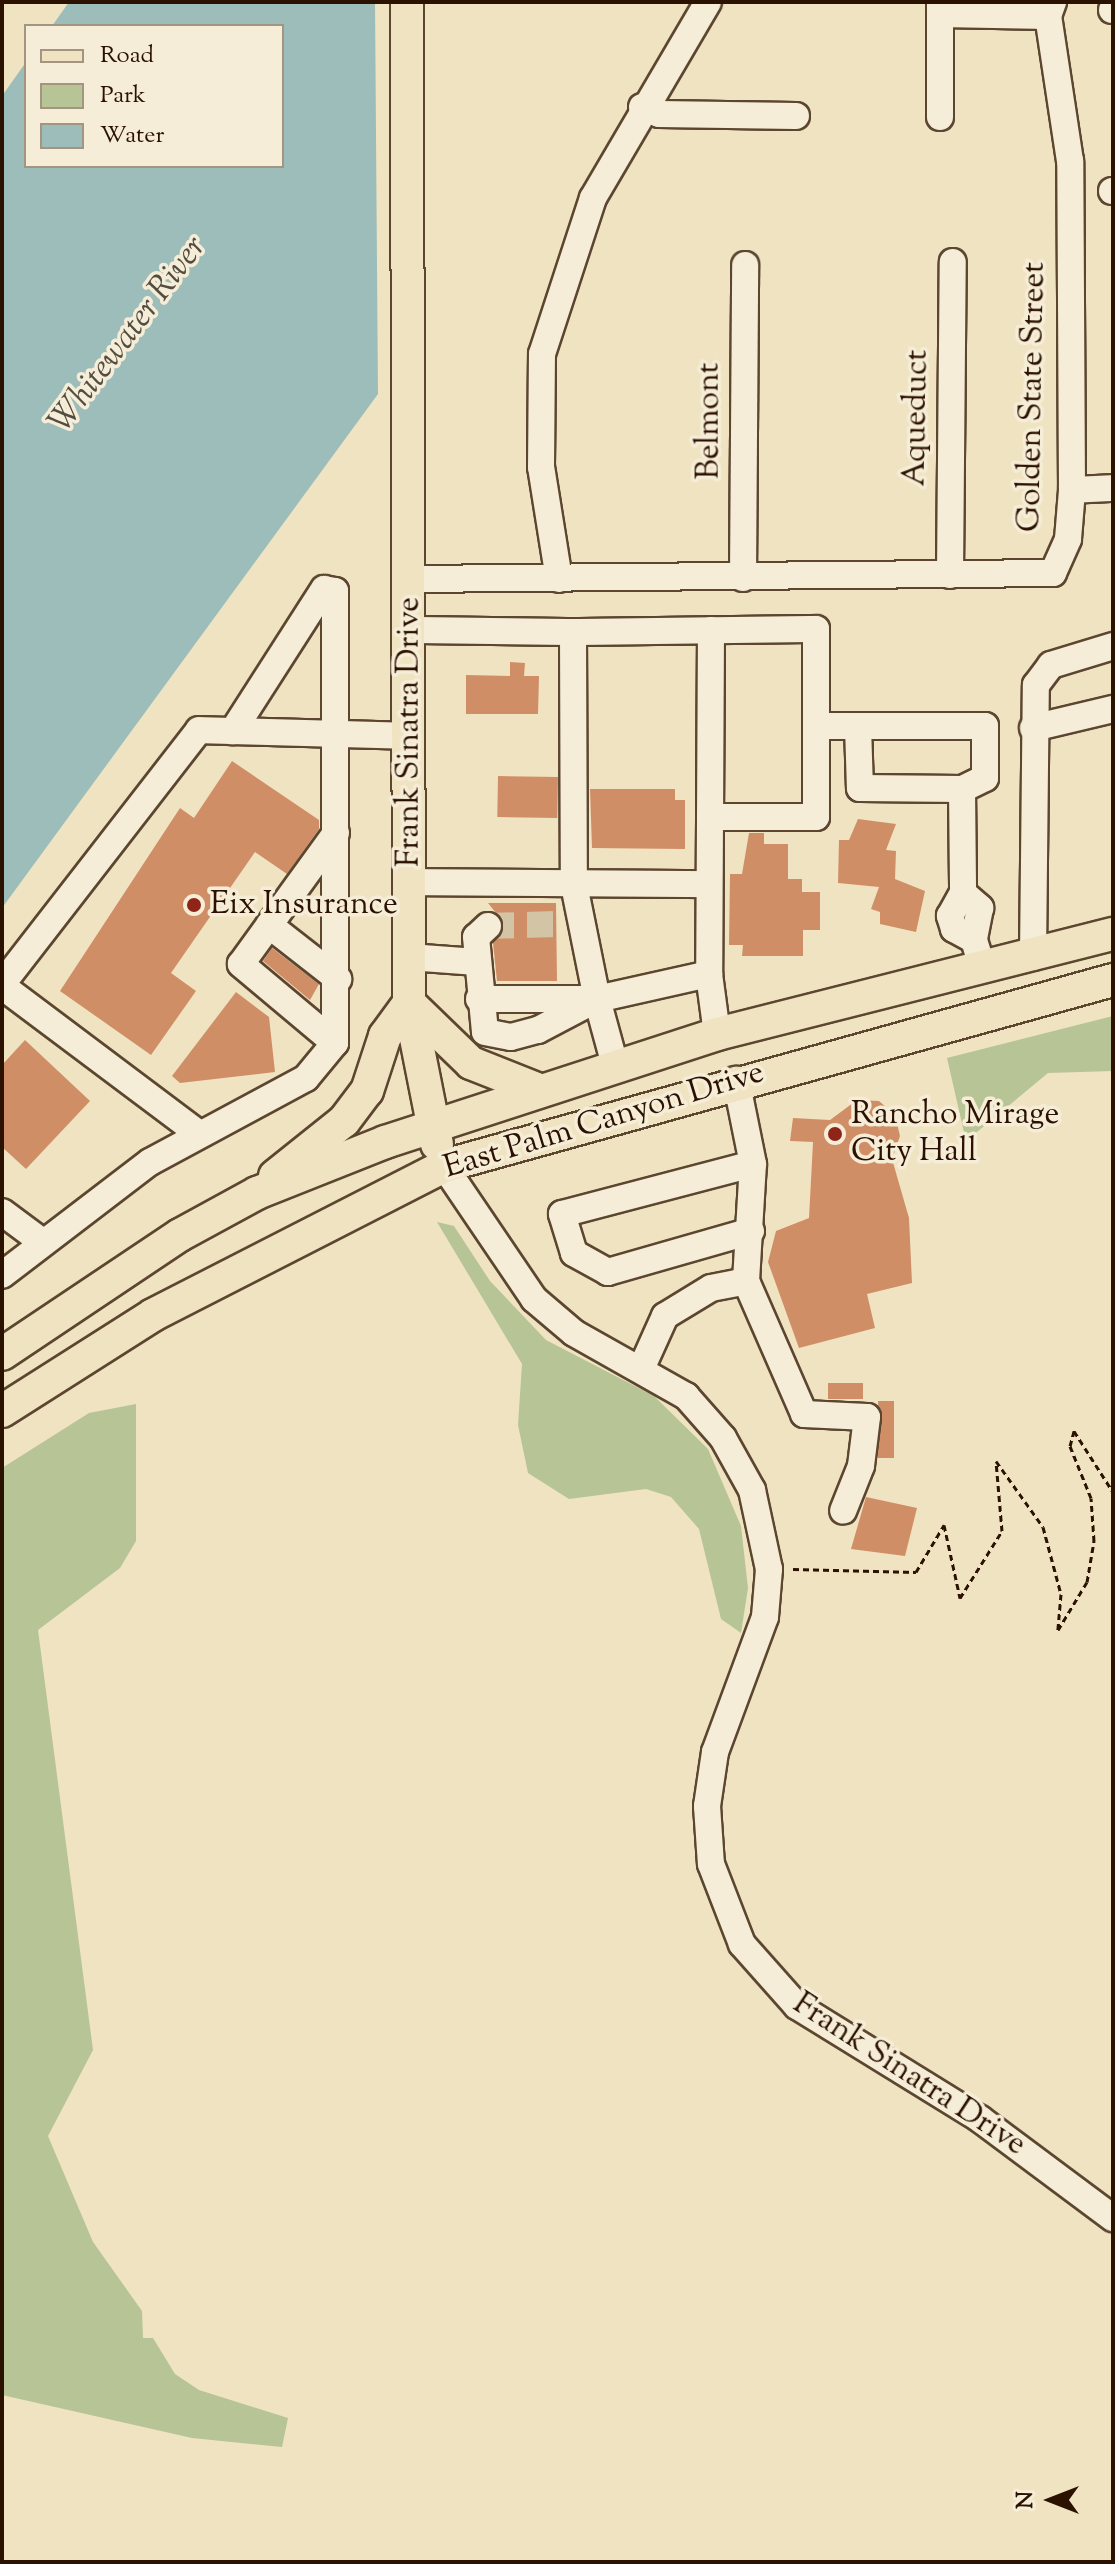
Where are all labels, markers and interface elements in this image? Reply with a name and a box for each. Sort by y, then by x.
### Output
legend [24,24,284,168]
text: Road [100,39,154,73]
text: Park [100,79,146,113]
text: Water [100,119,164,153]
water label: Whitewater River [41,228,215,442]
street label: Golden State Street [1011,262,1055,532]
street label: Aqueduct [897,349,937,487]
street label: Belmont [691,362,729,480]
street label: Frank Sinatra Drive [391,597,429,867]
place label: Eix Insurance [210,886,398,924]
marker: Eix Insurance [185,896,203,914]
street label: East Palm Canyon Drive [439,1054,769,1188]
place label: Rancho Mirage City Hall [851,1097,1059,1172]
marker: Rancho Mirage City Hall [826,1125,844,1143]
street label: Frank Sinatra Drive [785,1985,1033,2165]
north arrow [1011,2460,1091,2540]
text: N [1011,2491,1043,2509]

